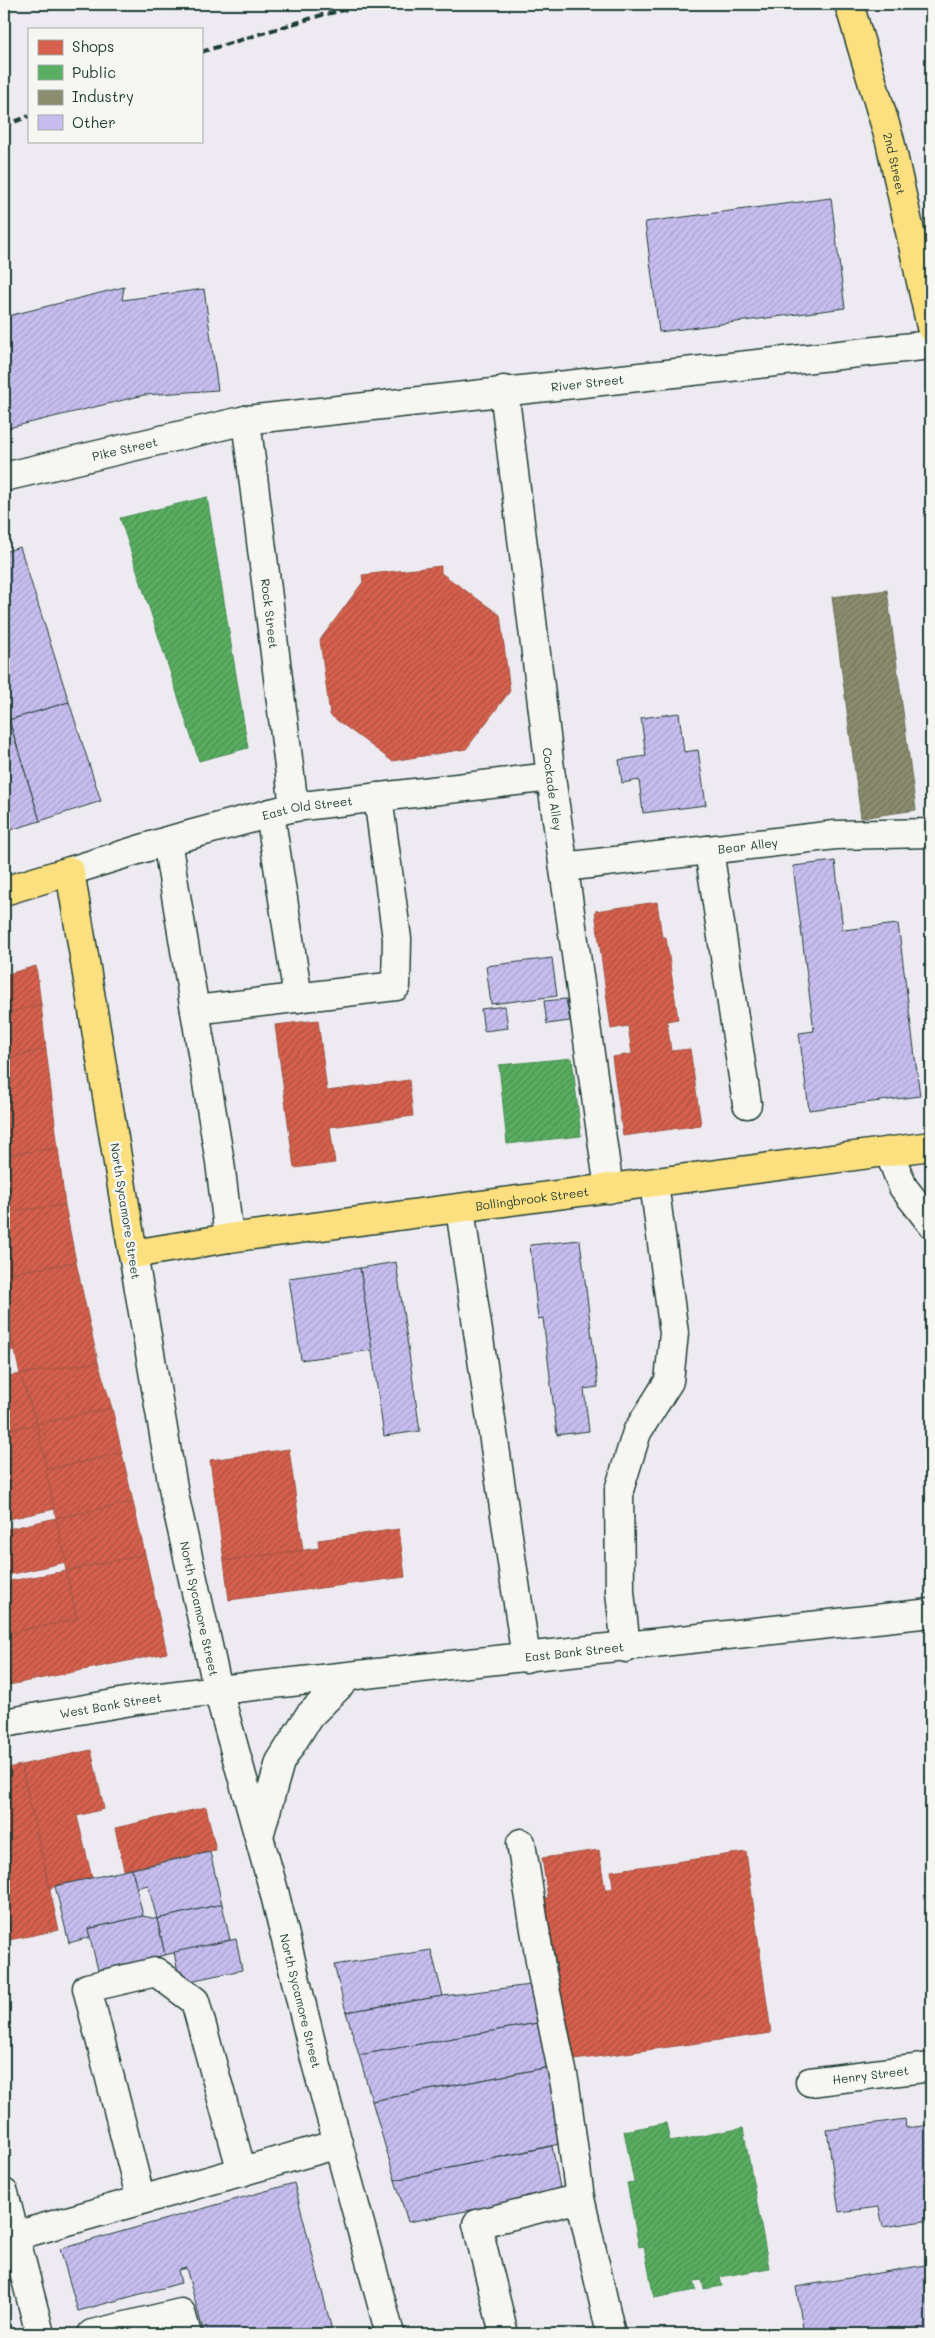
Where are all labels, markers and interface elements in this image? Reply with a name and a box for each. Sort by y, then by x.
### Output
legend [28,28,202,142]
text: Shops [72,36,114,56]
text: Public [72,62,116,82]
text: Industry [72,86,134,106]
text: Other [72,112,116,132]
street label: 2nd Street [880,131,910,196]
street label: River Street [550,371,625,395]
street label: Pike Street [90,433,159,464]
street label: Rock Street [258,578,282,649]
street label: Cockade Alley [539,747,566,832]
street label: East Old Street [260,792,353,823]
street label: Bear Alley [717,834,779,857]
street label: North Sycamore Street [107,1142,145,1280]
street label: Bollingbrook Street [474,1183,590,1214]
street label: North Sycamore Street [177,1540,223,1678]
street label: East Bank Street [524,1638,625,1665]
street label: West Bank Street [58,1689,162,1721]
street label: North Sycamore Street [277,1932,325,2070]
street label: Henry Street [831,2062,910,2087]

